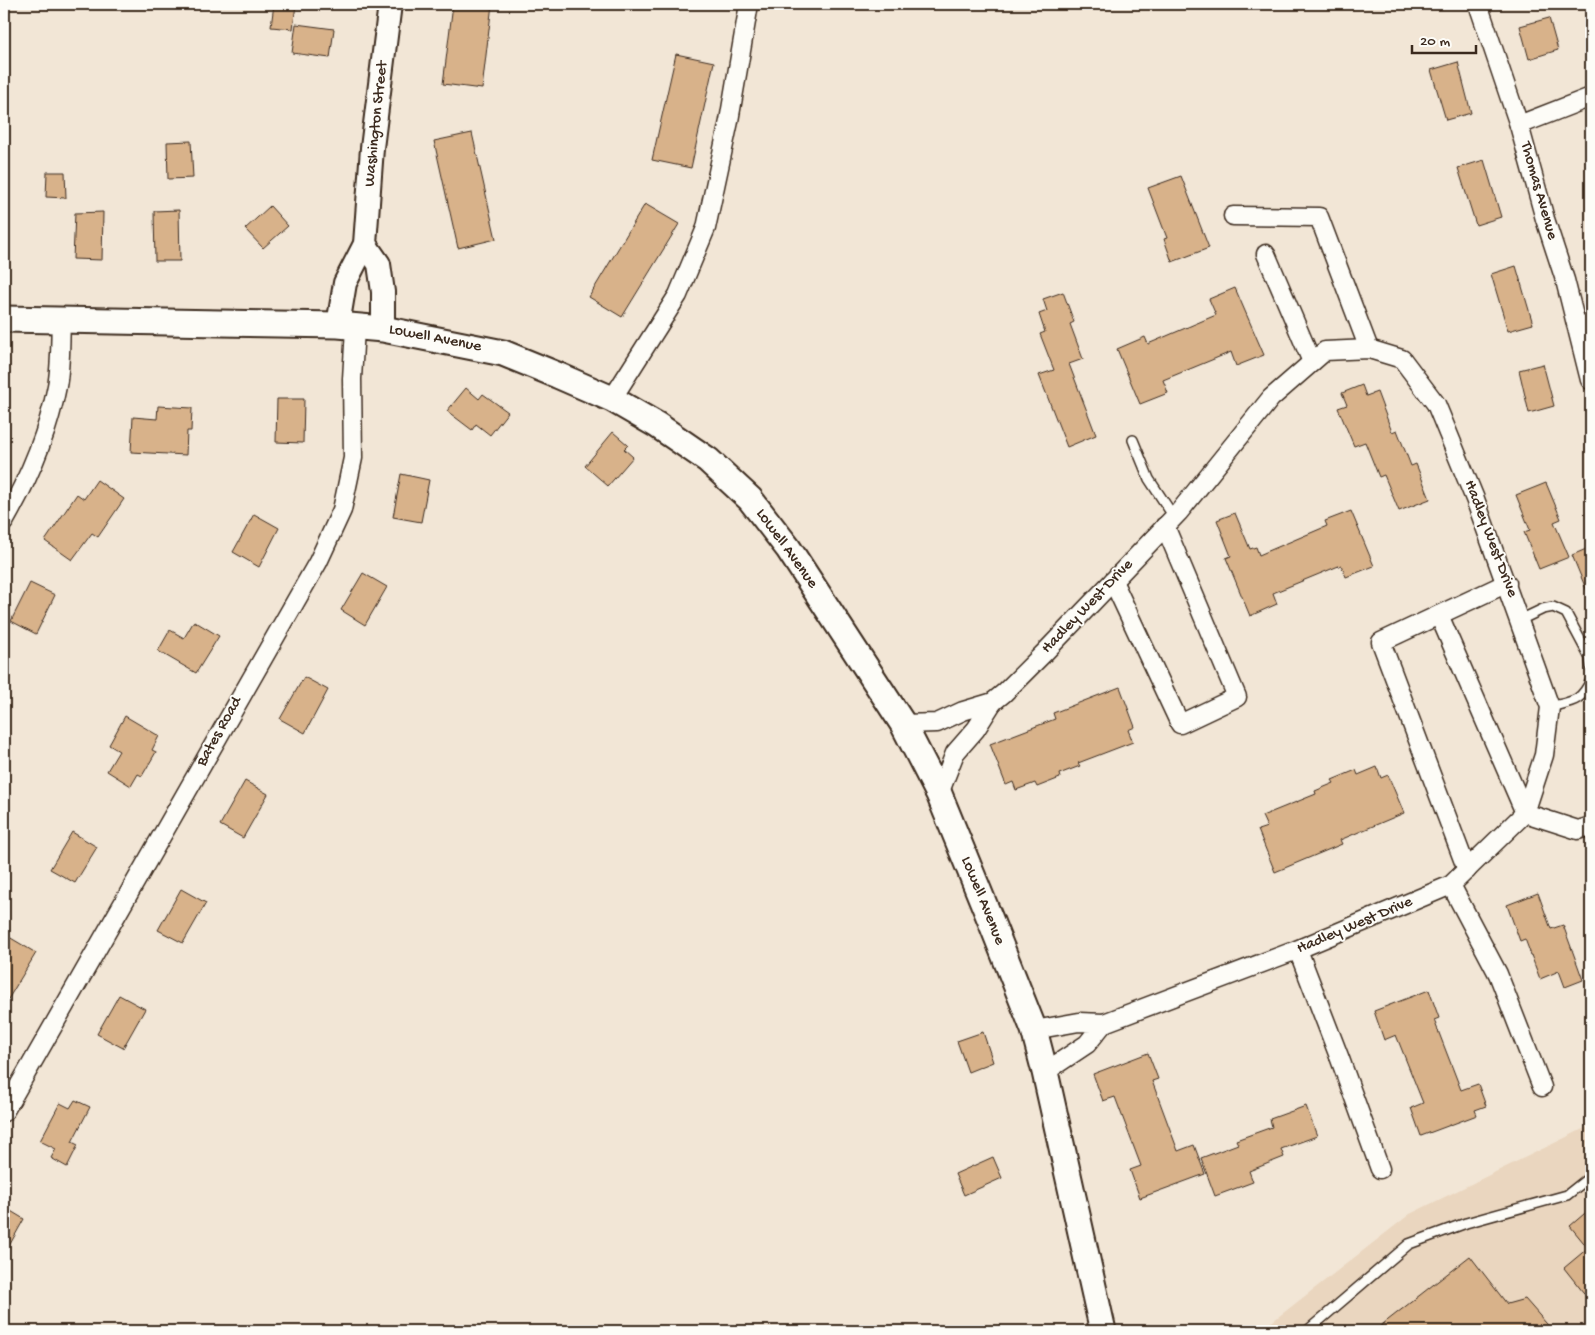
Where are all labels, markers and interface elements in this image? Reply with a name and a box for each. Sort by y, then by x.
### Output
scale bar [1412,22,1476,54]
text: 20 m [1420,33,1450,51]
street label: Washington Street [361,59,393,188]
street label: Thomas Avenue [1515,139,1561,243]
street label: Lowell Avenue [387,321,484,357]
street label: Hadley West Drive [1459,478,1521,601]
street label: Lowell Avenue [751,505,822,593]
street label: Hadley West Drive [1038,555,1138,658]
street label: Bates Road [193,693,248,771]
street label: Lowell Avenue [956,854,1009,949]
street label: Hadley West Drive [1294,893,1416,959]

